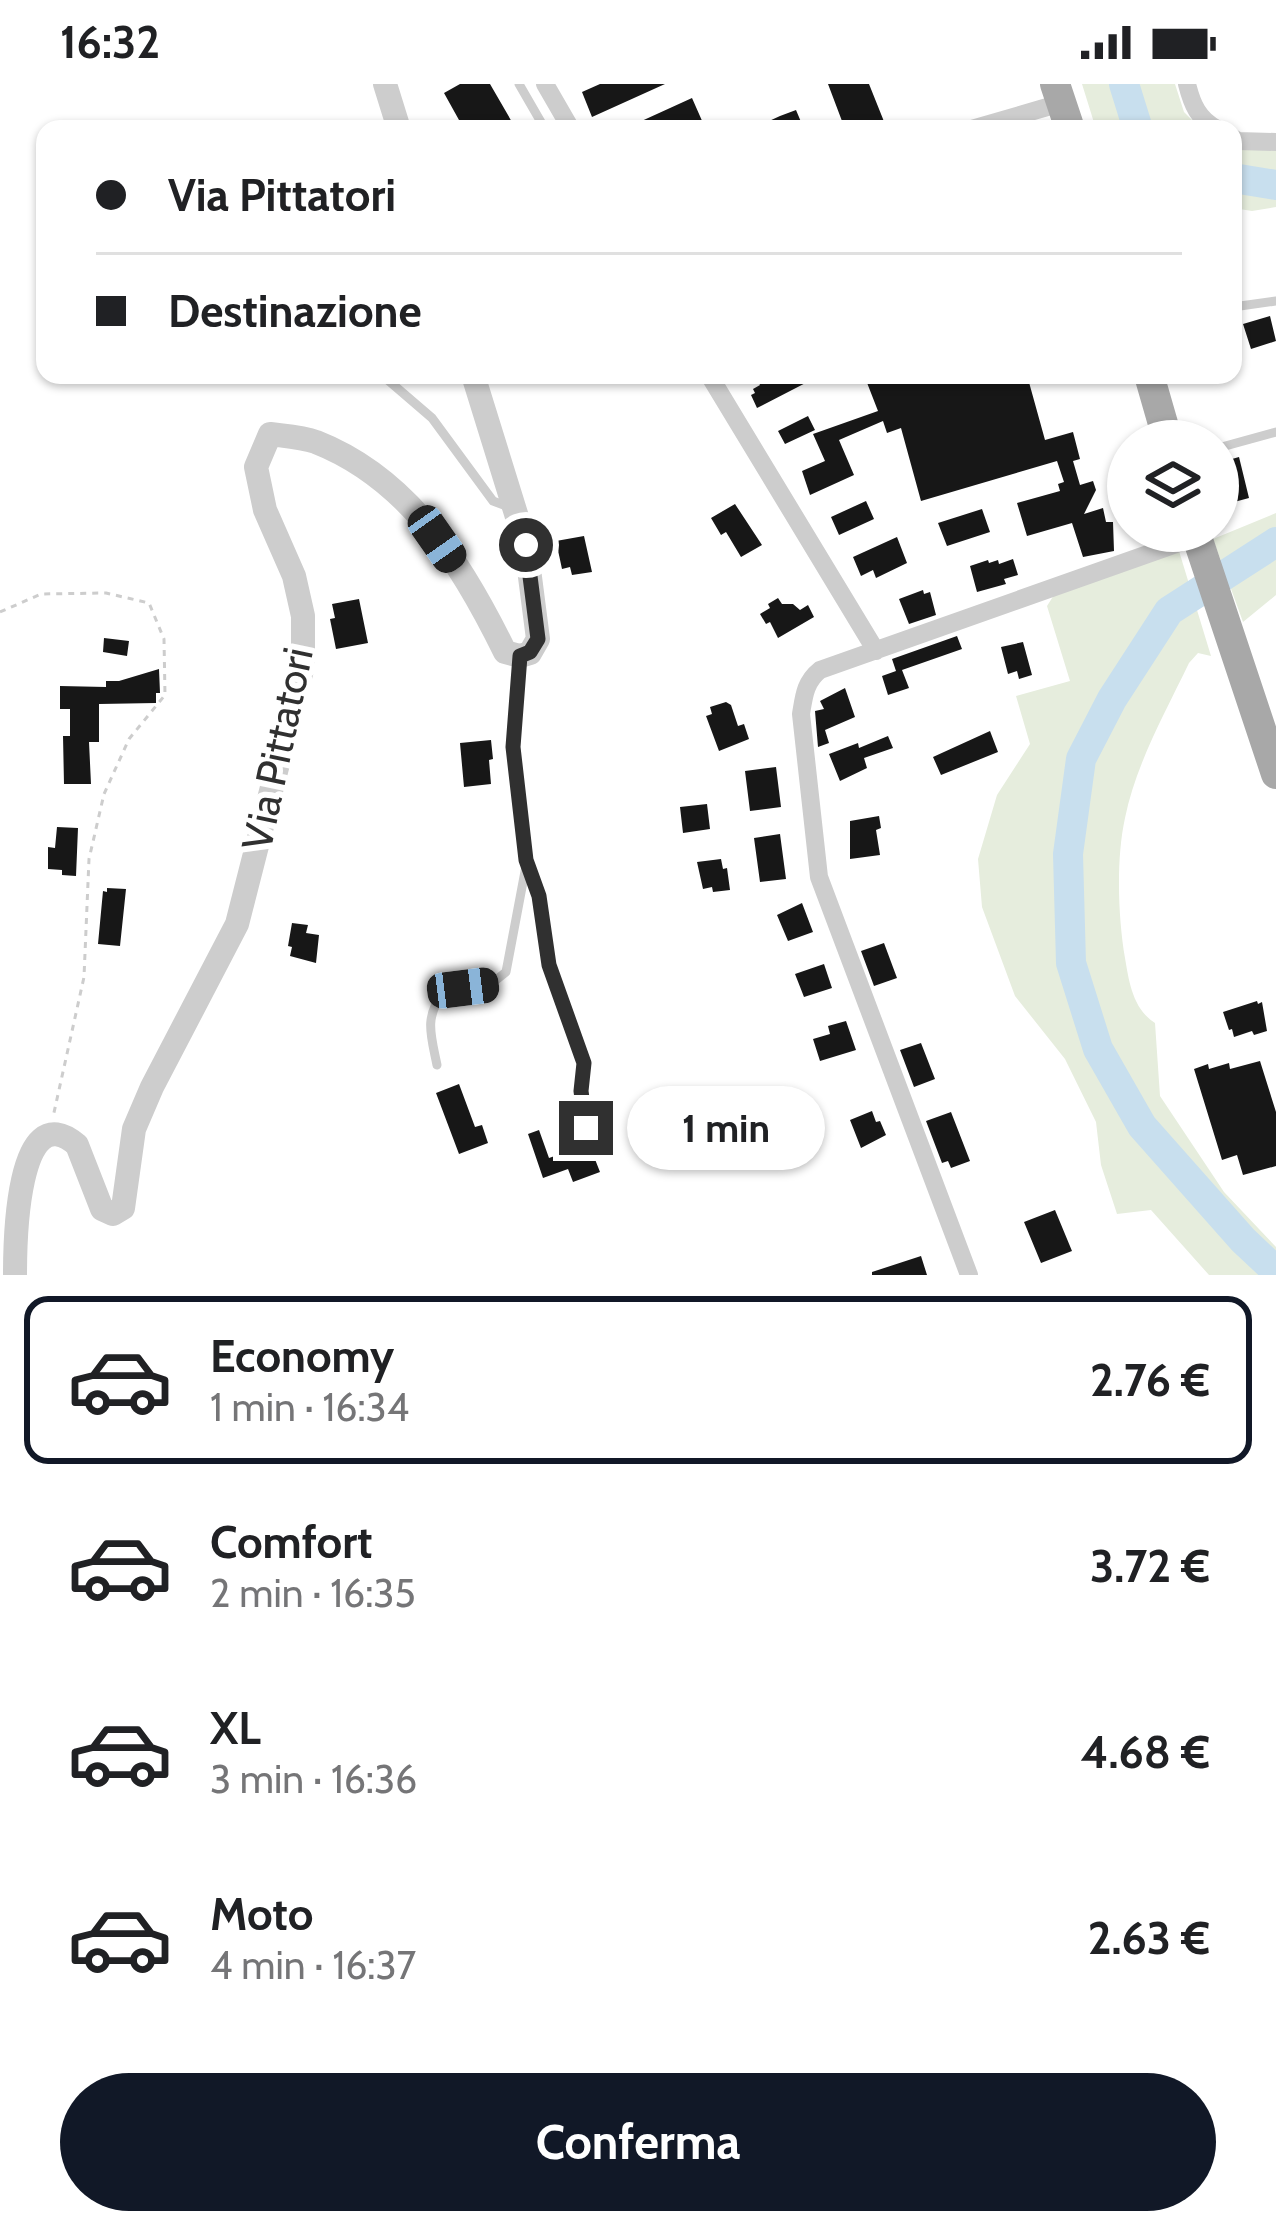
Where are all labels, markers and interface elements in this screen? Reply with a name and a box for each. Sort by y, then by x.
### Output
text: 16:32 [60,15,160,69]
text: Via Pittatori [168,168,396,222]
text: Destinazione [168,284,422,338]
map controls [1107,420,1239,552]
button: layers [1107,420,1239,552]
car [402,499,472,579]
route start [499,518,553,572]
street label: Via Pittatori [230,643,324,855]
car [425,966,501,1010]
callout: 1 min [628,1086,826,1170]
route end [559,1101,613,1155]
text: 1 min [682,1104,770,1152]
icon: car [66,1326,174,1434]
text: Economy [210,1329,394,1383]
text: 2.76 € [1090,1353,1210,1407]
text: 1 min · 16:34 [210,1383,409,1431]
icon: car [66,1512,174,1620]
text: Comfort [210,1515,373,1569]
text: 3.72 € [1090,1539,1210,1593]
text: 2 min · 16:35 [210,1569,416,1617]
icon: car [66,1698,174,1806]
text: XL [210,1701,261,1755]
text: 4.68 € [1081,1725,1210,1779]
text: 3 min · 16:36 [210,1755,417,1803]
icon: car [66,1884,174,1992]
text: Moto [210,1887,313,1941]
text: 2.63 € [1088,1911,1210,1965]
text: 4 min · 16:37 [210,1941,416,1989]
button: Conferma [60,2073,1216,2211]

